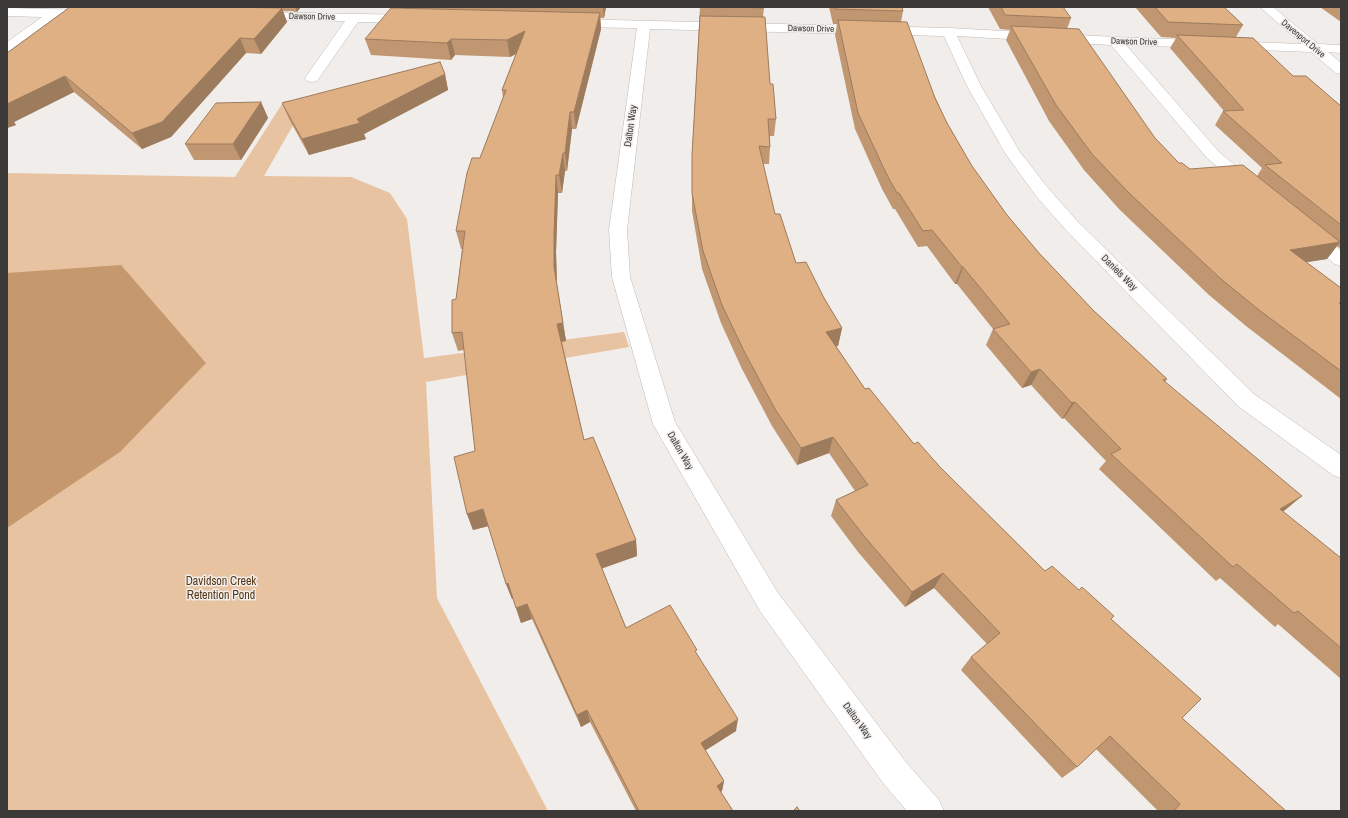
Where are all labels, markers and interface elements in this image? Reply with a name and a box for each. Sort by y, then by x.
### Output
street label: Dawson Drive [289,11,335,23]
street label: Davenport Drive [1279,18,1327,60]
street label: Dawson Drive [788,23,834,35]
street label: Dawson Drive [1111,36,1157,48]
street label: Dalton Way [622,104,640,148]
street label: Daniels Way [1098,252,1140,294]
street label: Dalton Way [664,430,696,472]
park label: Davidson Creek Retention Pond [186,575,256,603]
street label: Dalton Way [840,700,874,742]

